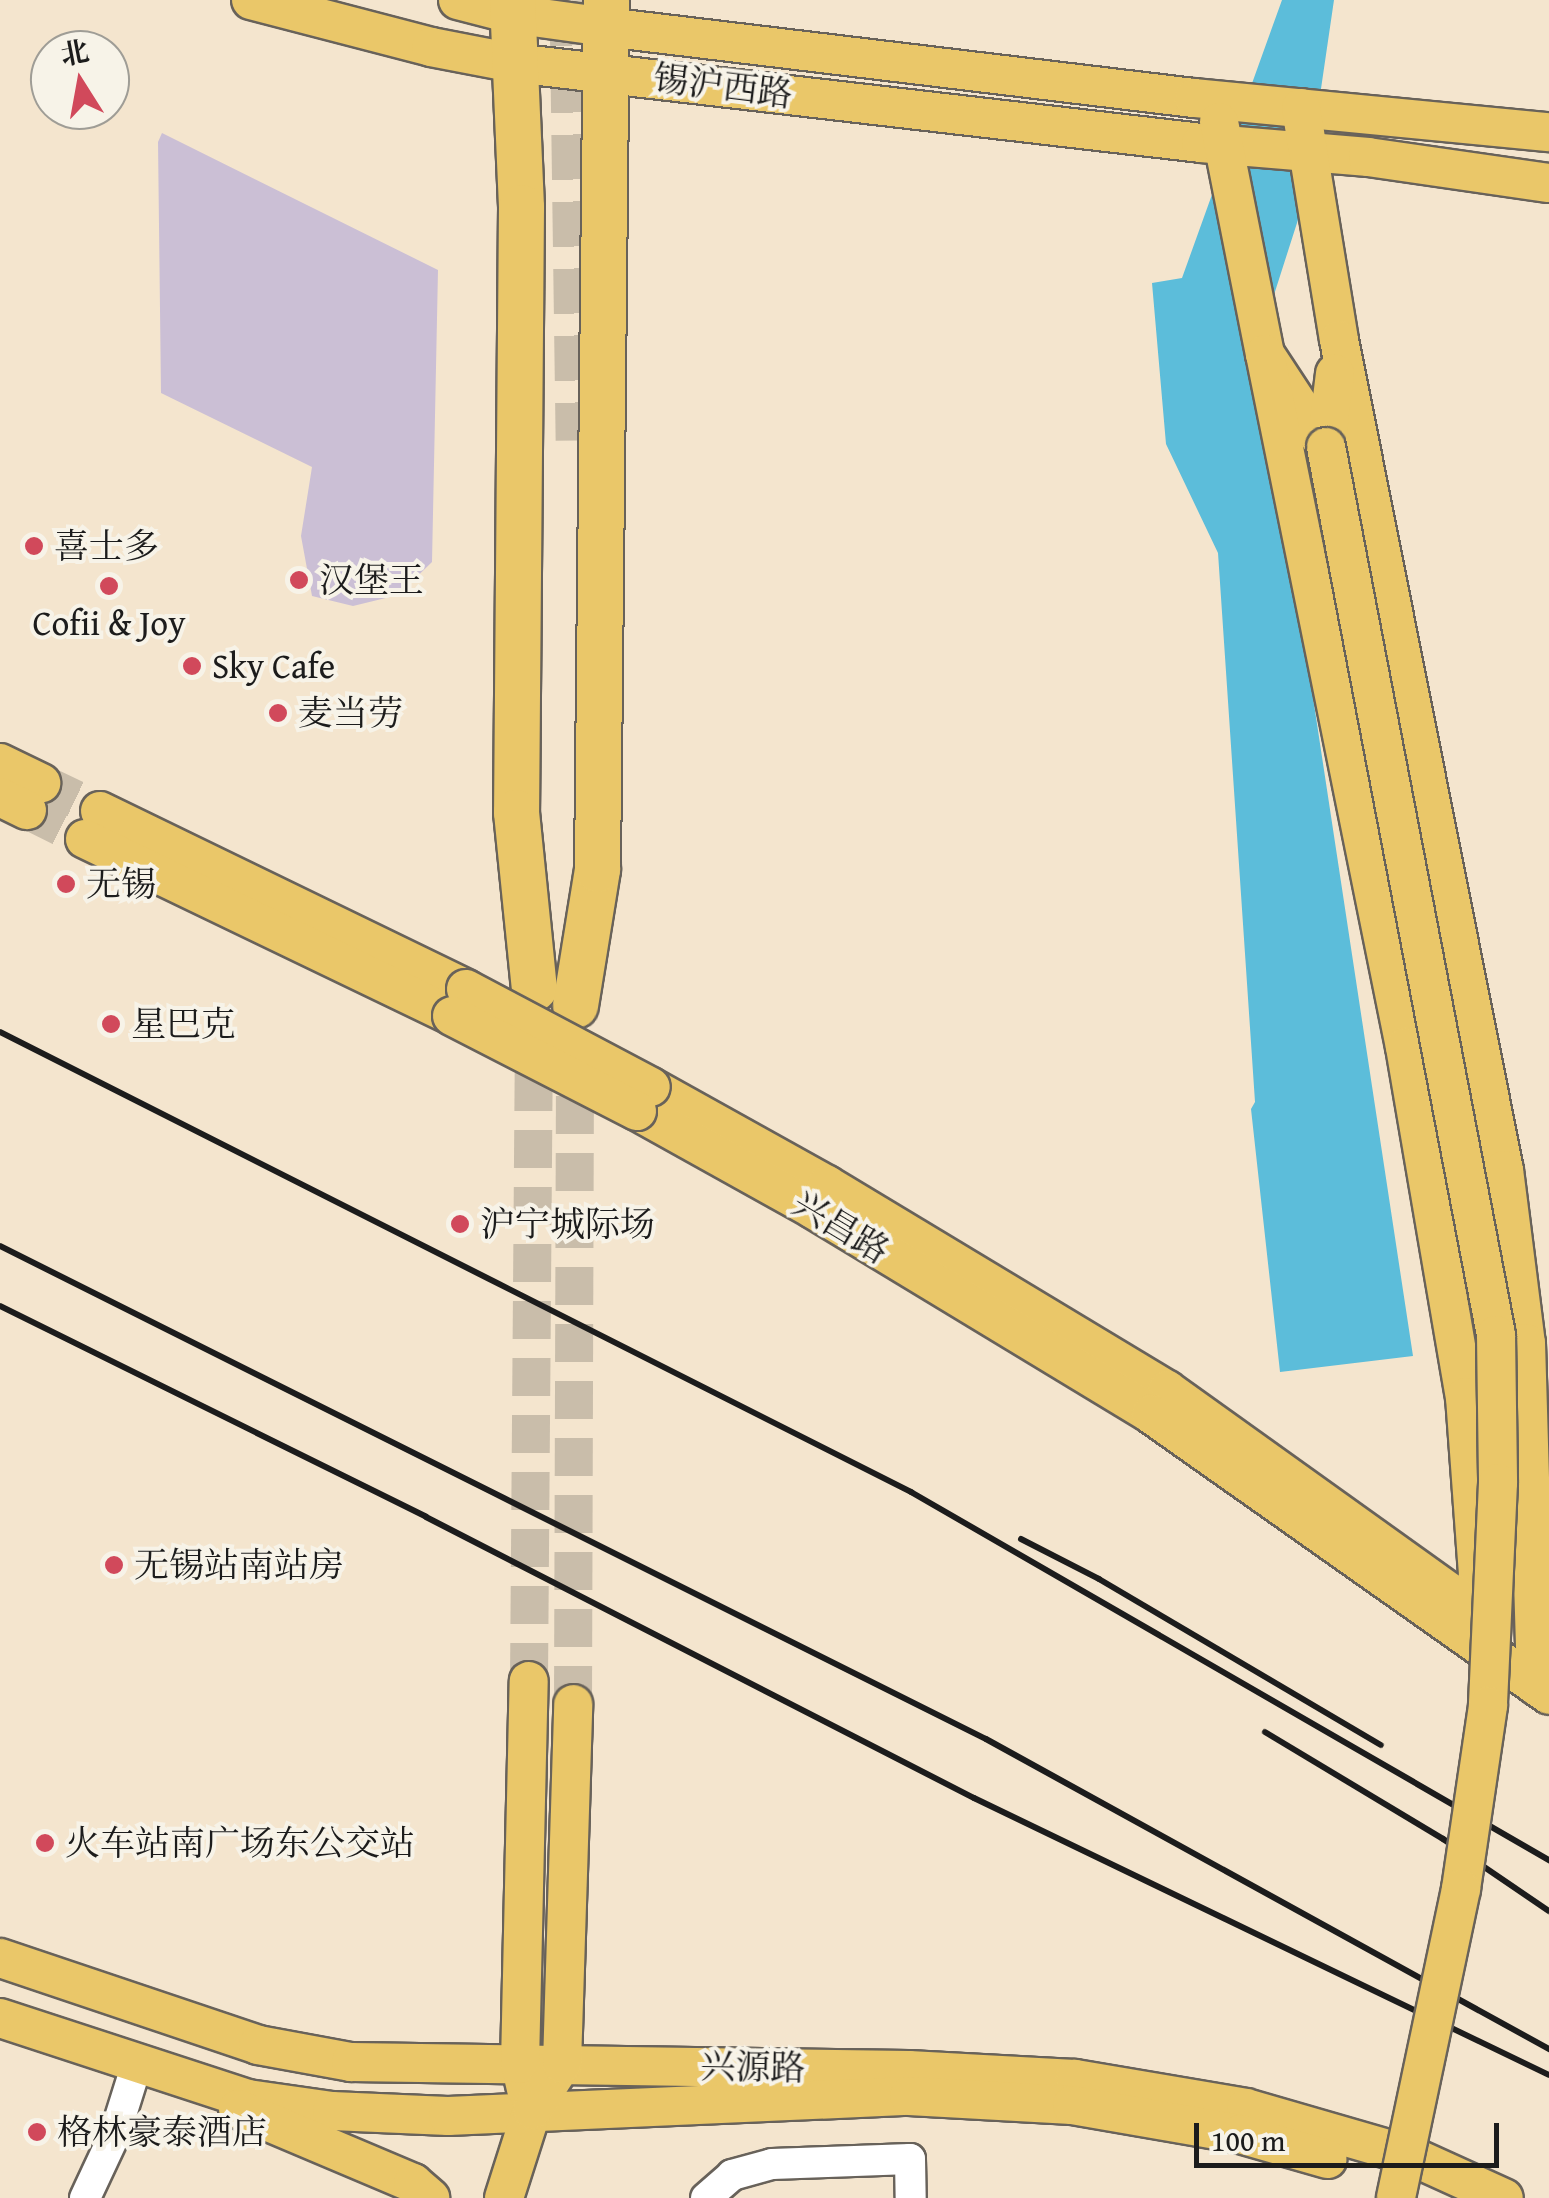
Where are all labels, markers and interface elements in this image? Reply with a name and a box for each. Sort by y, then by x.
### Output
text: 北 [57,29,92,75]
north arrow [30,30,130,130]
street label: 锡沪西路 [651,57,795,115]
place label: 喜士多 [54,525,159,567]
marker: 喜士多 [23,535,45,557]
place label: 汉堡王 [319,559,424,601]
marker: 汉堡王 [288,569,310,591]
marker: Cofii & Joy [98,575,120,597]
place label: Cofii & Joy [32,602,186,644]
place label: Sky Cafe [212,645,335,687]
marker: Sky Cafe [181,655,203,677]
place label: 麦当劳 [298,692,403,734]
marker: 麦当劳 [267,702,289,724]
place label: 无锡 [86,863,156,905]
marker: 无锡 [55,873,77,895]
place label: 星巴克 [131,1003,236,1045]
marker: 星巴克 [100,1013,122,1035]
street label: 兴昌路 [785,1182,897,1272]
place label: 沪宁城际场 [480,1203,655,1245]
marker: 沪宁城际场 [449,1213,471,1235]
place label: 无锡站南站房 [134,1544,344,1586]
marker: 无锡站南站房 [103,1554,125,1576]
place label: 火车站南广场东公交站 [65,1822,415,1864]
marker: 火车站南广场东公交站 [34,1832,56,1854]
street label: 兴源路 [700,2045,806,2089]
scale bar [1199,2103,1504,2165]
place label: 格林豪泰酒店 [57,2111,267,2153]
text: 100 m [1211,2118,1285,2162]
marker: 格林豪泰酒店 [26,2121,48,2143]

